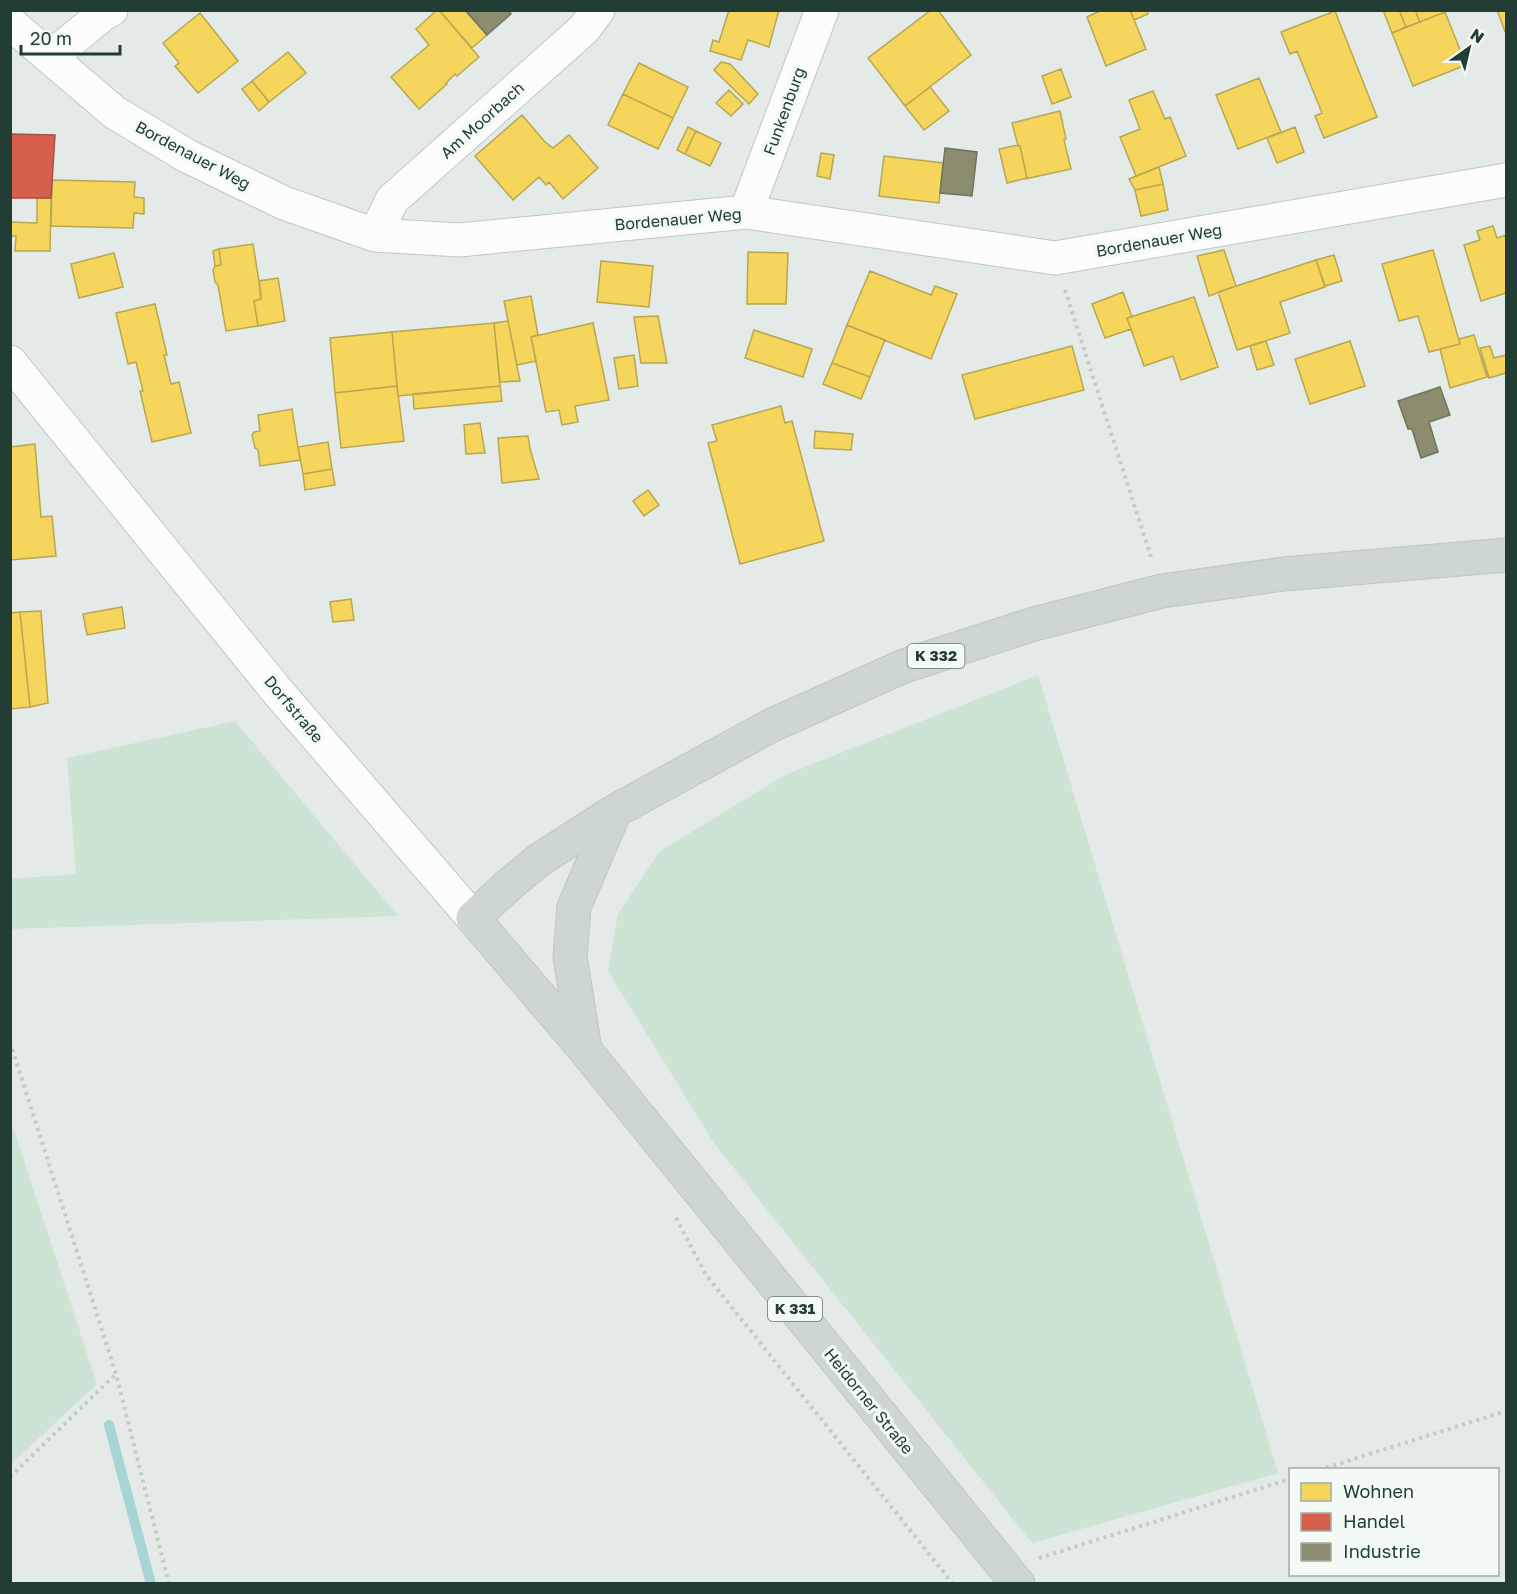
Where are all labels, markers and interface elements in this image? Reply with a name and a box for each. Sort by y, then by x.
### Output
scale bar [21,18,120,56]
north arrow [1439,18,1499,78]
text: N [1467,24,1488,47]
text: 20 m [30,27,72,49]
street label: Funkenburg [759,64,809,158]
street label: Am Moorbach [436,77,528,163]
street label: Bordenauer Weg [132,116,254,194]
street label: Bordenauer Weg [614,203,742,235]
street label: Bordenauer Weg [1095,219,1223,261]
road number: K 332 [908,644,964,668]
street label: Dorfstraße [260,671,328,747]
road number: K 331 [768,1297,822,1321]
street label: Heidorner Straße [820,1344,918,1458]
legend [1289,1468,1499,1576]
text: Wohnen [1343,1480,1414,1502]
text: Handel [1343,1510,1405,1532]
text: Industrie [1343,1540,1421,1562]

